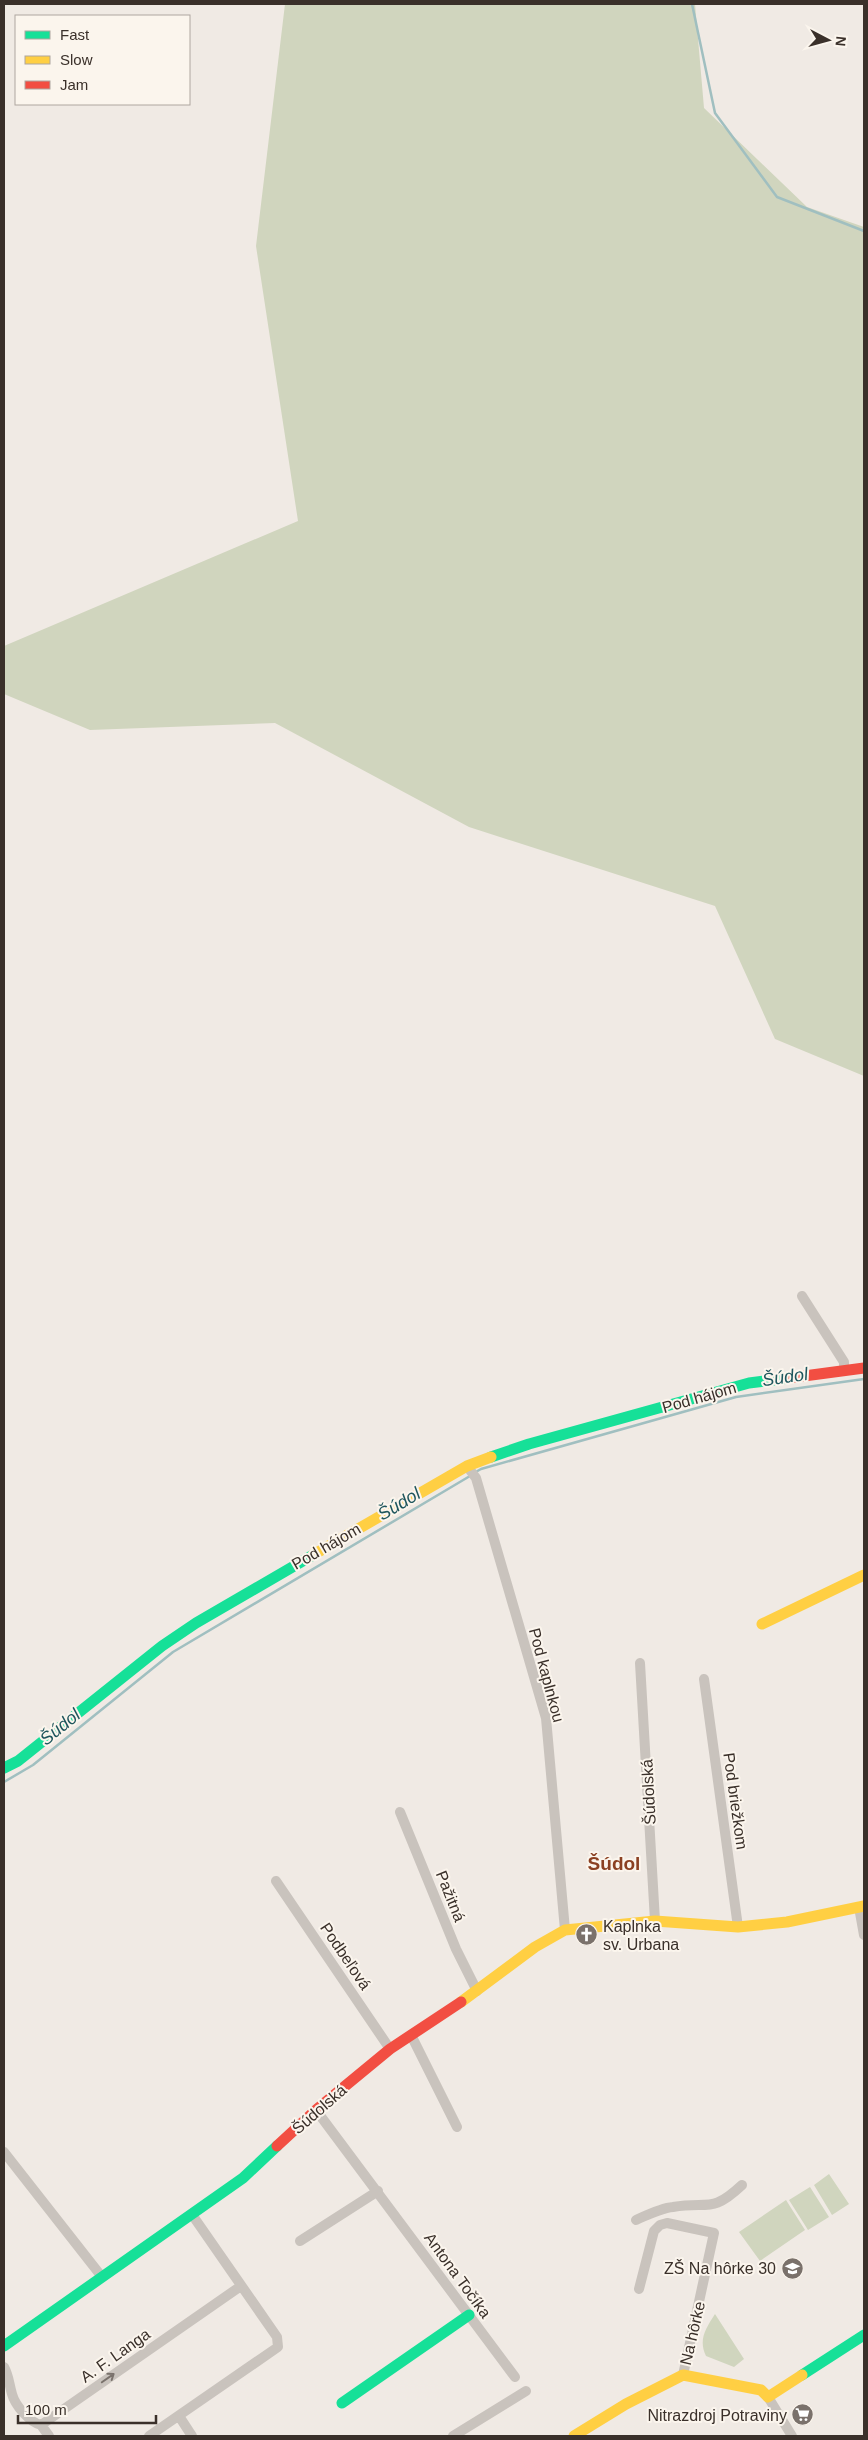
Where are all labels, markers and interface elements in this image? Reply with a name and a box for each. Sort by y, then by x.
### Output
legend [15,15,190,105]
north arrow [803,15,853,65]
text: Fast [60,26,90,43]
text: N [832,35,849,47]
text: Slow [60,51,93,68]
text: Jam [60,76,88,93]
water label: Šúdol [761,1363,810,1390]
street label: Pod hájom [660,1379,738,1416]
water label: Šúdol [374,1482,425,1524]
street label: Pod hájom [289,1520,364,1573]
street label: Pod kaplnkou [526,1626,567,1724]
water label: Šúdol [35,1703,85,1749]
street label: Pod briežkom [720,1751,751,1851]
street label: Šúdolská [637,1759,659,1825]
district label: Šúdol [588,1853,640,1874]
street label: Pažitná [433,1868,468,1924]
place label: Kaplnka sv. Urbana [603,1918,679,1953]
street label: Podbeľová [317,1920,374,1993]
church icon: Kaplnka sv. Urbana [575,1923,599,1947]
street label: Šúdolská [288,2081,350,2137]
street label: Antona Točíka [421,2229,494,2321]
school or university icon: ZŠ Na hôrke 30 [780,2256,804,2280]
place label: ZŠ Na hôrke 30 [664,2259,776,2277]
street label: Na hôrke [677,2299,708,2367]
street label: A. F. Langa [77,2325,153,2386]
one-way arrow [101,2373,115,2383]
scale bar [18,2392,155,2424]
text: 100 m [25,2401,67,2418]
supermarket icon: Nitrazdroj Potraviny [791,2403,815,2427]
place label: Nitrazdroj Potraviny [647,2407,787,2424]

